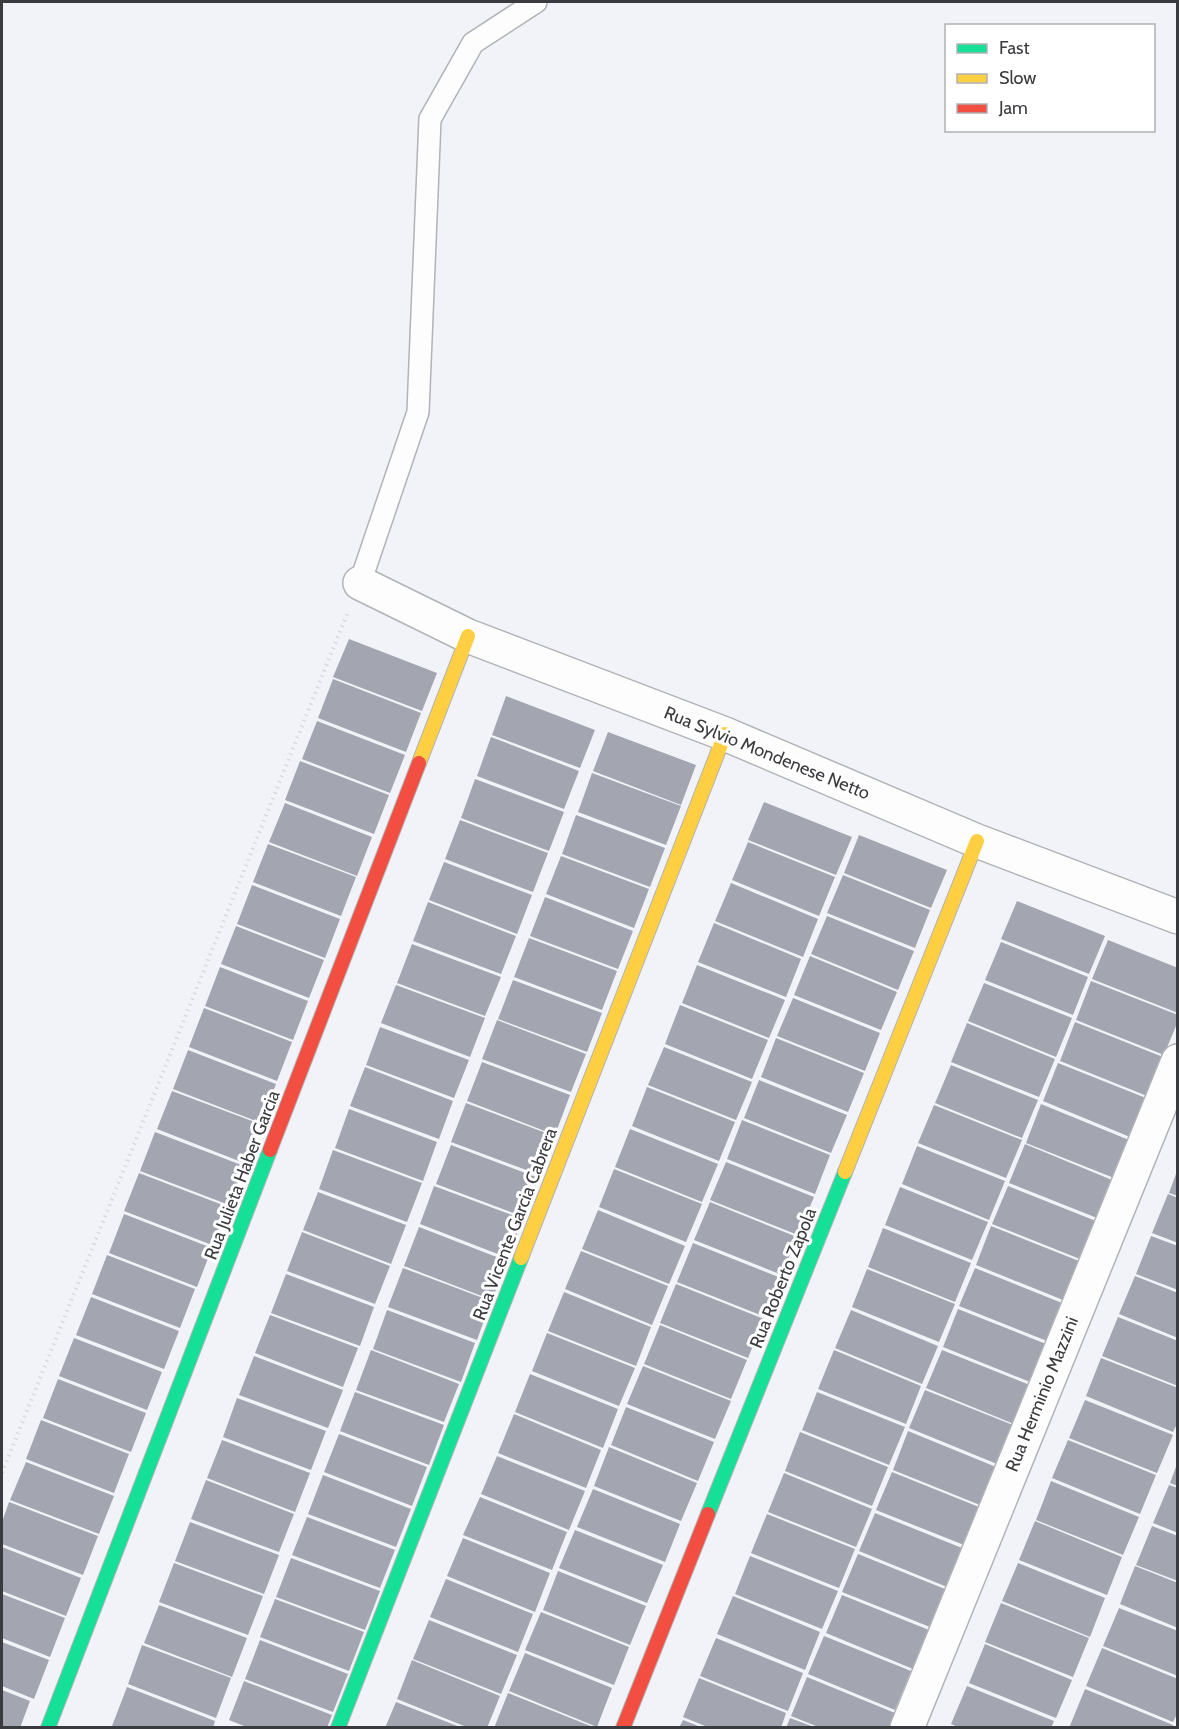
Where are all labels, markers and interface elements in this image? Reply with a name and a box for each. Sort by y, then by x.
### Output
legend [945,24,1155,132]
text: Fast [999,37,1030,59]
text: Slow [999,67,1036,89]
text: Jam [998,97,1028,119]
street label: Rua Sylvio Mondenese Netto [661,702,873,804]
street label: Rua Julieta Haber Garcia [200,1087,285,1263]
street label: Rua Vicente Garcia Cabrera [468,1124,562,1323]
street label: Rua Roberto Zapola [745,1204,821,1351]
street label: Rua Herminio Mazzini [1001,1313,1083,1475]

